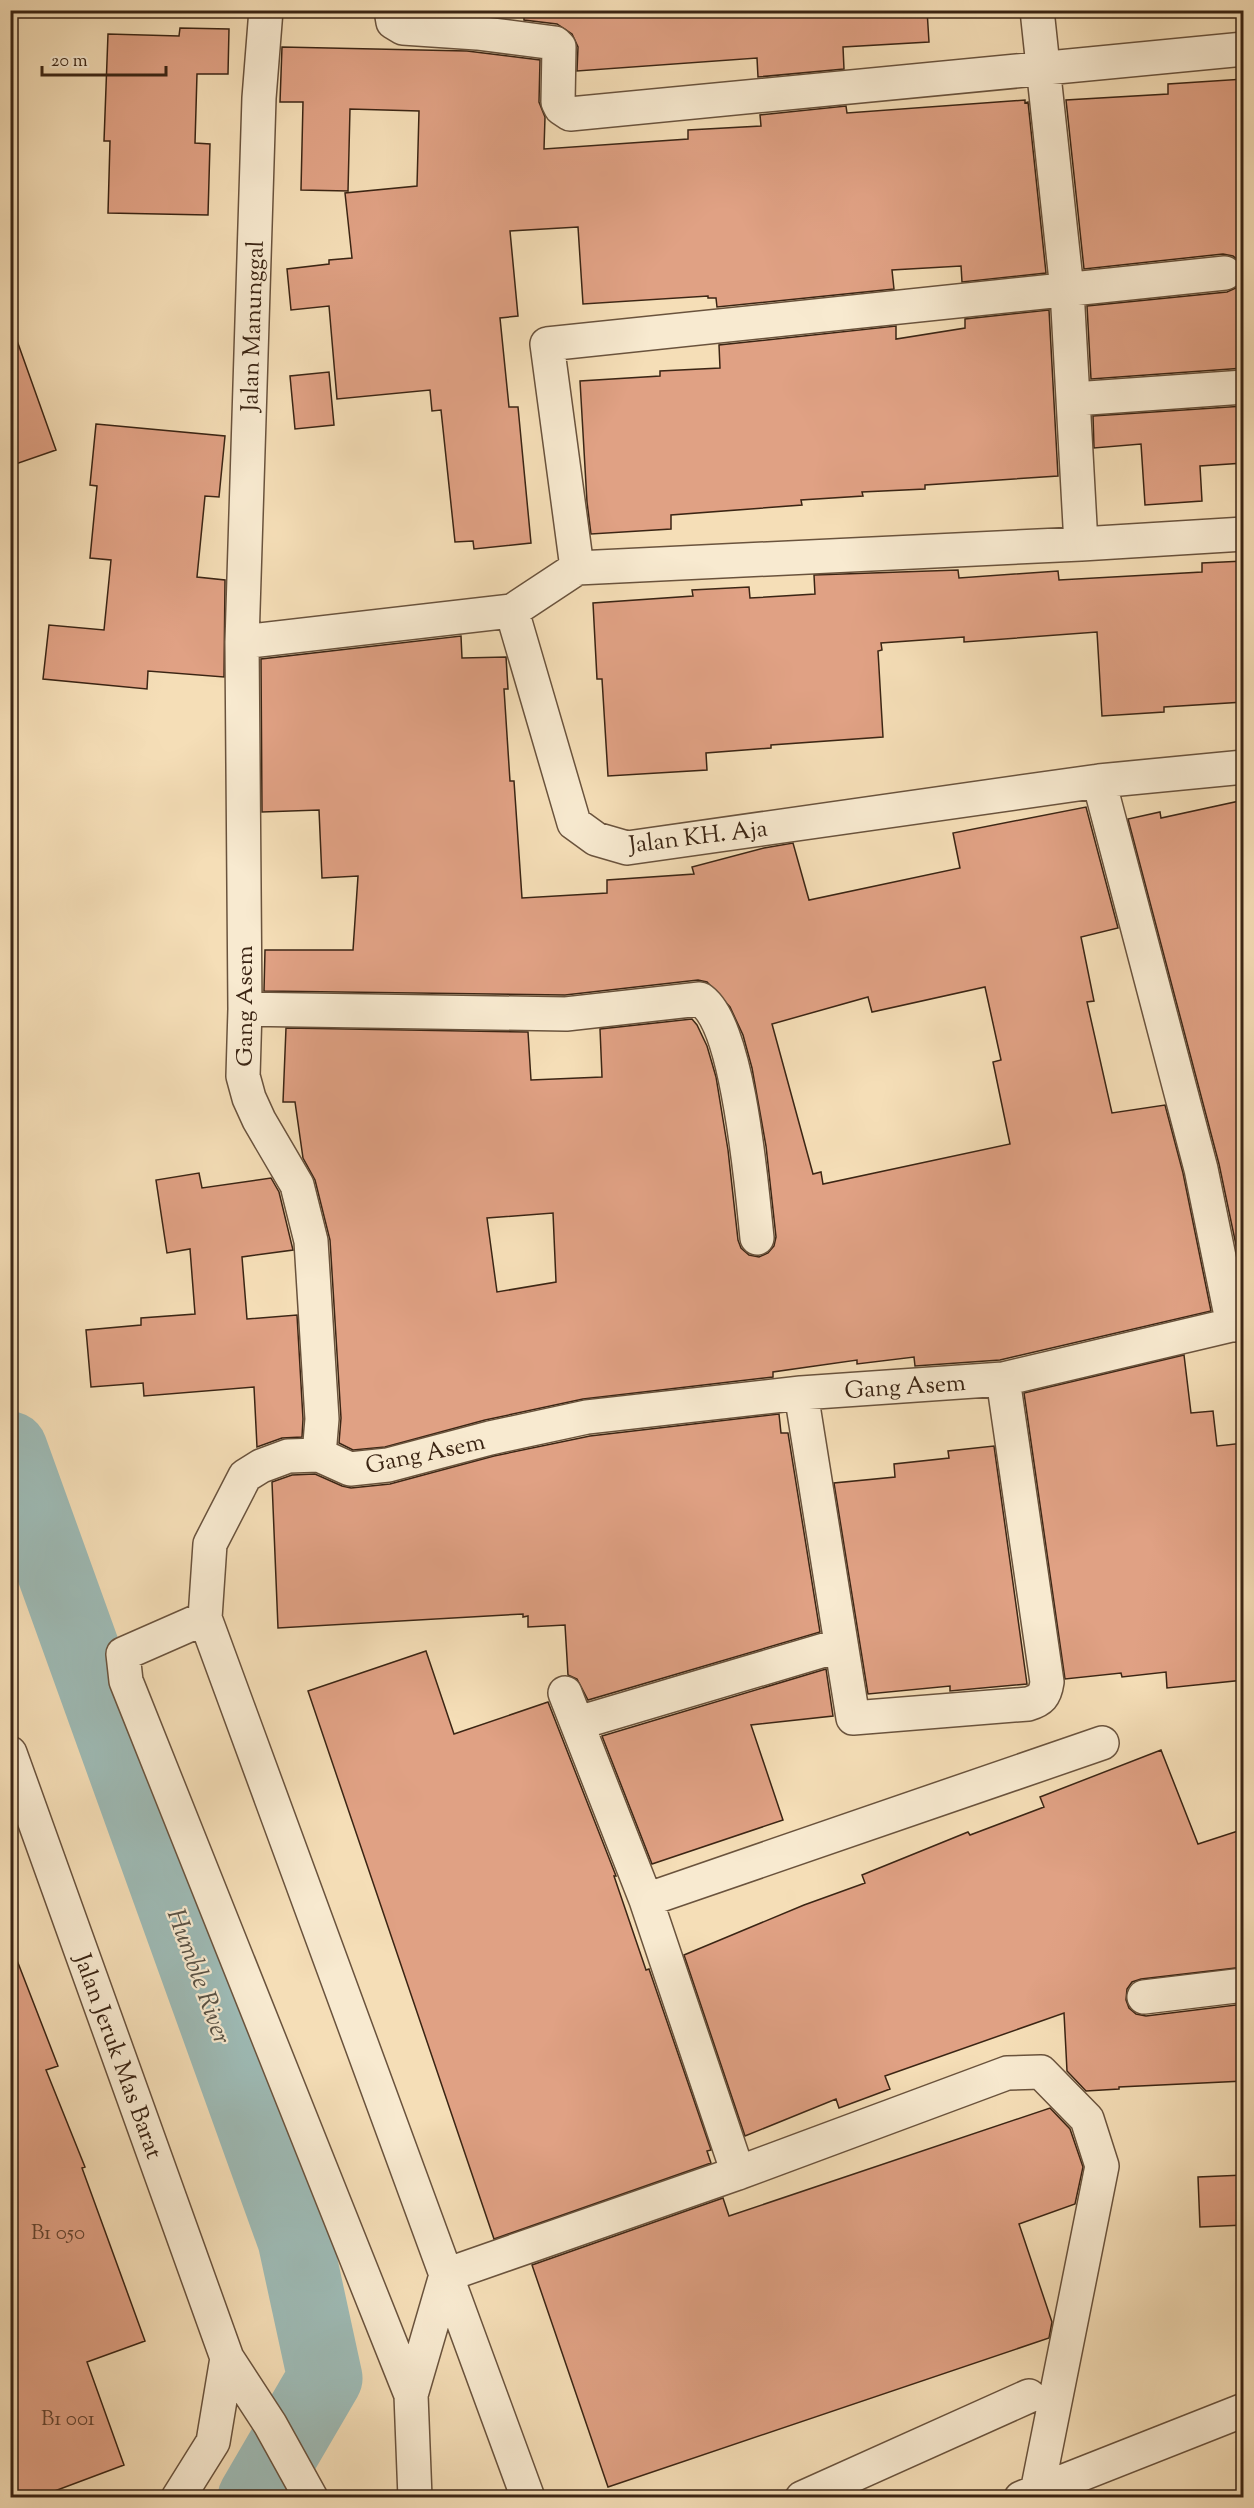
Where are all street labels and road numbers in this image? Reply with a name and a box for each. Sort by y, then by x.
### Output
street label: Jalan Manunggal [234,240,274,414]
street label: Jalan KH. Aja [625,813,770,864]
street label: Gang Asem [229,945,263,1067]
street label: Gang Asem [843,1367,967,1409]
street label: Gang Asem [362,1426,488,1484]
street label: Jalan Jeruk Mas Barat [64,1948,170,2164]

